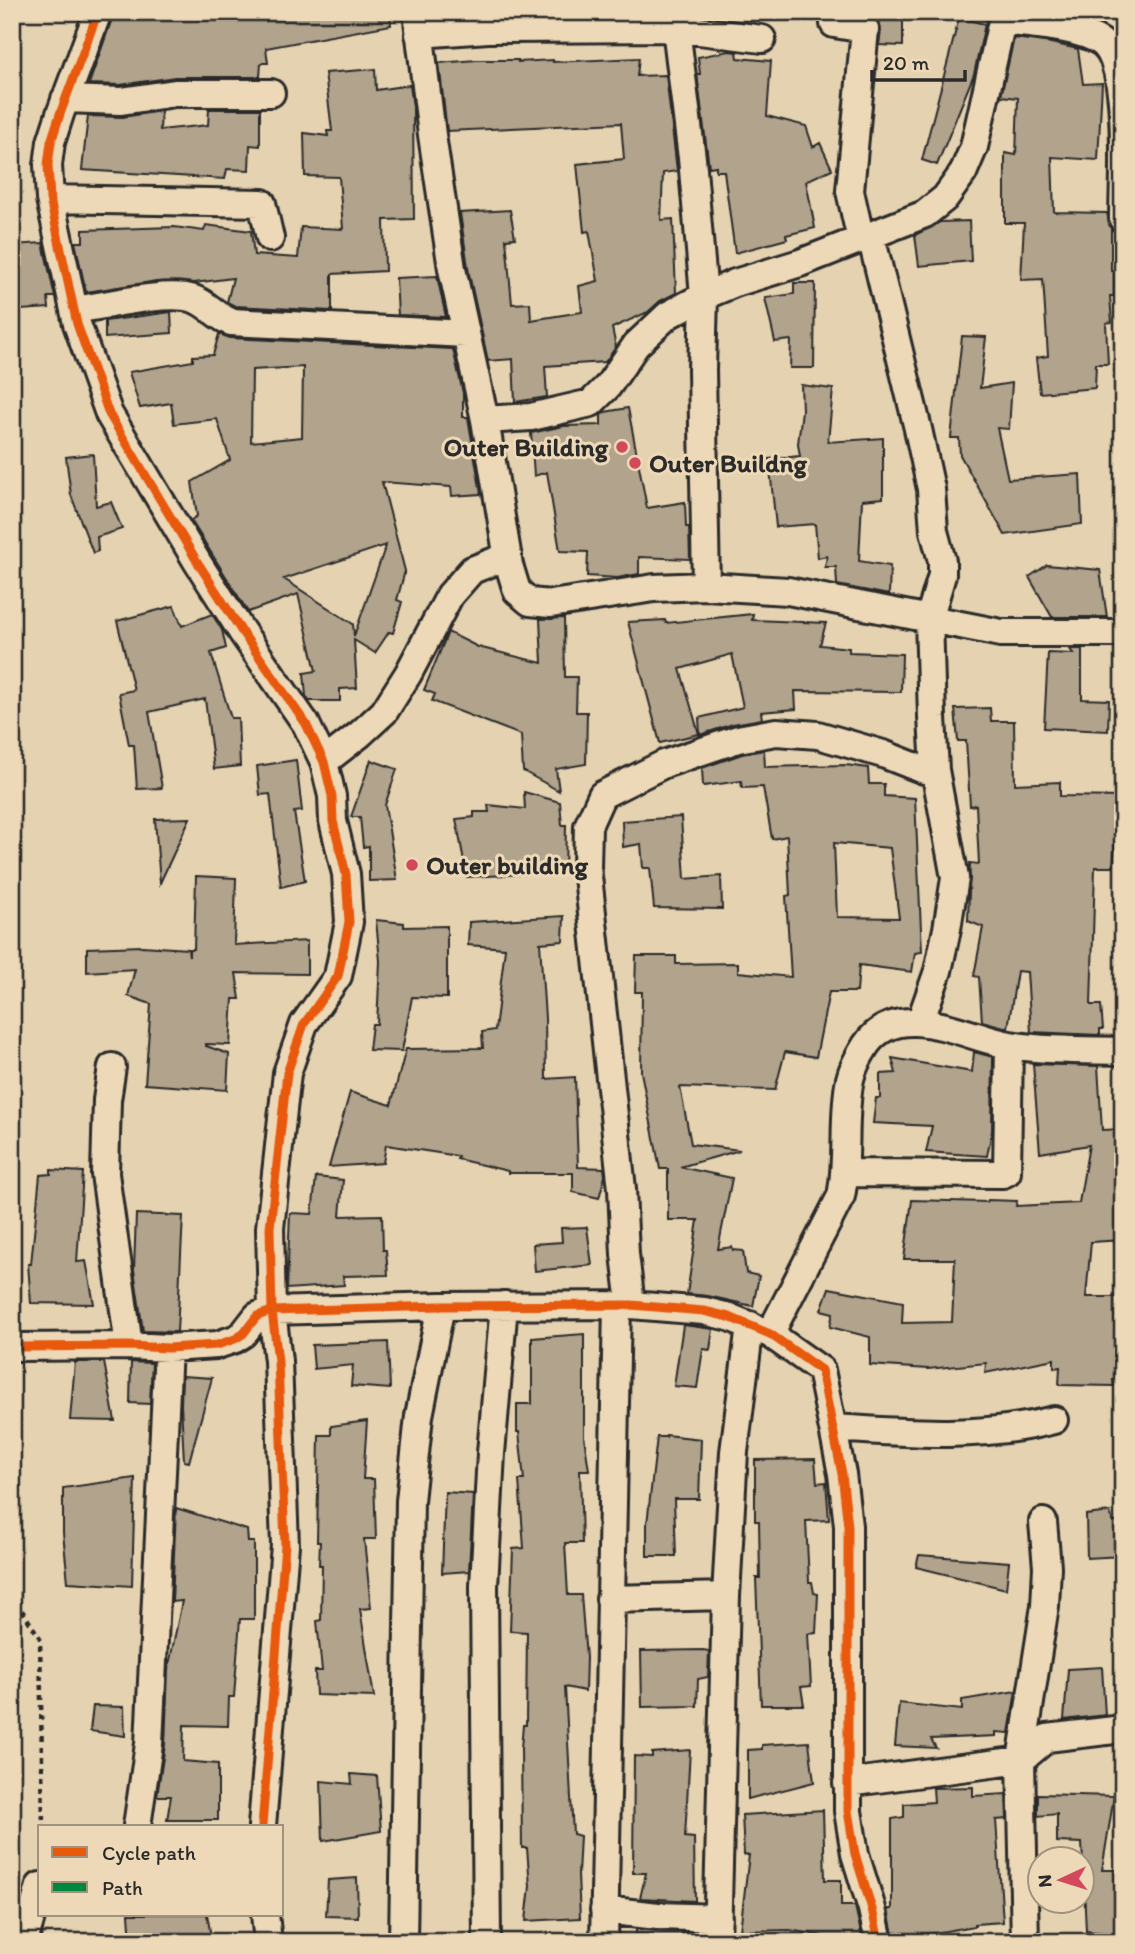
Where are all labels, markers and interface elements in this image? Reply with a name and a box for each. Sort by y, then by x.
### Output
scale bar [872,38,965,82]
text: 20 m [883,50,930,75]
place label: Outer Building [444,431,609,463]
marker: Outer Building [614,439,630,455]
place label: Outer Buildng [649,447,807,479]
marker: Outer Buildng [627,455,643,471]
place label: Outer building [426,849,588,881]
marker: Outer building [404,857,420,873]
legend [38,1825,284,1916]
text: Cycle path [102,1840,196,1865]
north arrow [1026,1846,1096,1916]
text: N [1033,1874,1056,1888]
text: Path [102,1875,143,1900]

